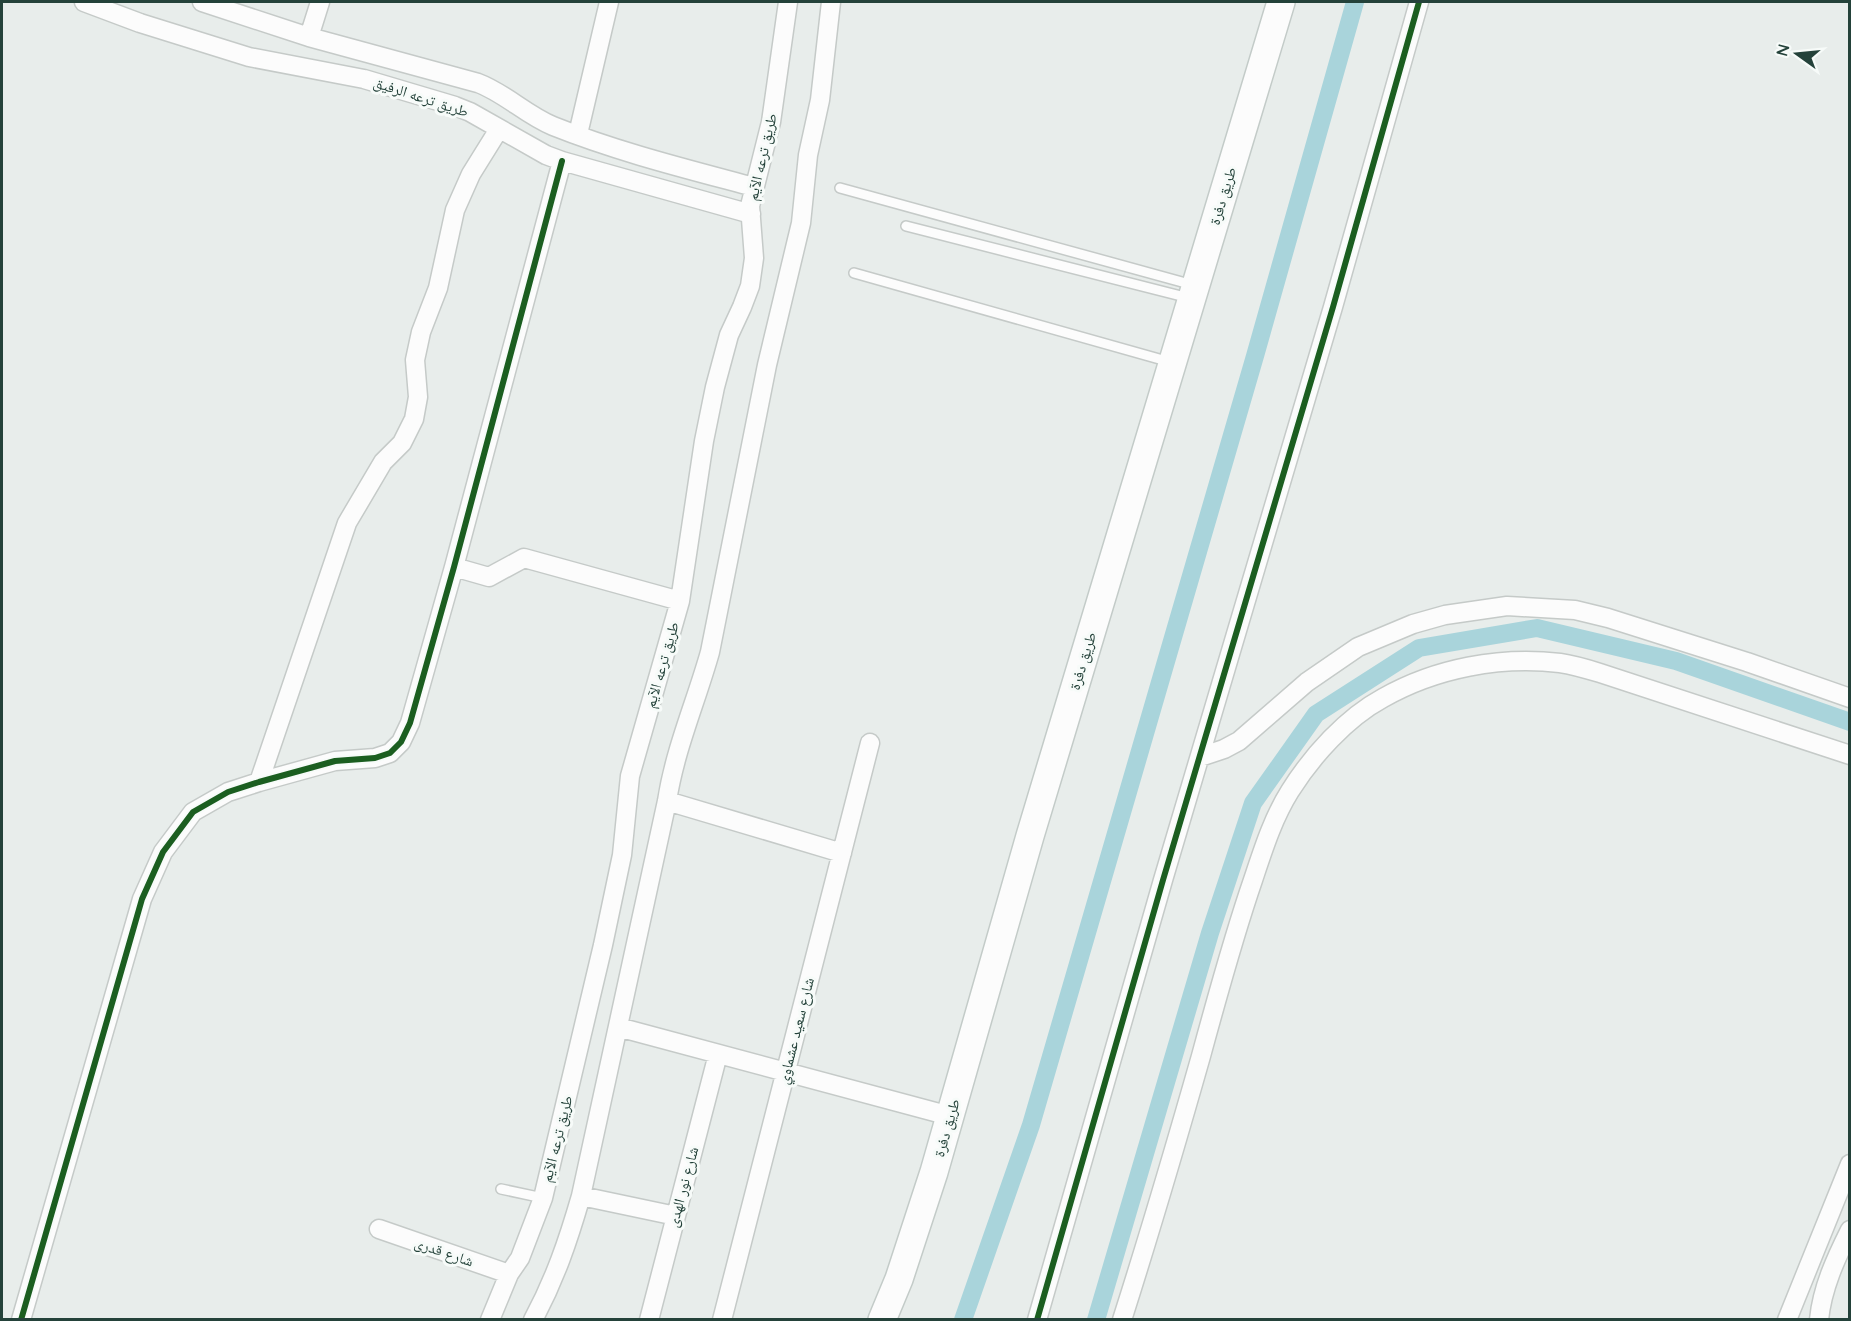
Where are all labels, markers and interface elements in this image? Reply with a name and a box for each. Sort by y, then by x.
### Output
north arrow [1767,24,1827,84]
text: N [1771,42,1794,58]
street label: طريق ترعه الرفيق [371,72,471,122]
street label: طريق ترعه الآيم [742,111,782,203]
street label: طريق دفرة [1205,165,1241,227]
street label: طريق ترعه الآيم [640,619,684,710]
street label: طريق دفرة [1065,630,1101,692]
street label: شارع سعيد عشماوي [773,976,821,1087]
street label: طريق ترعه الآيم [537,1093,577,1185]
street label: طريق دفرة [929,1097,965,1159]
street label: شارع نور الهدى [663,1144,703,1229]
street label: شارع قدرى [412,1233,476,1271]

